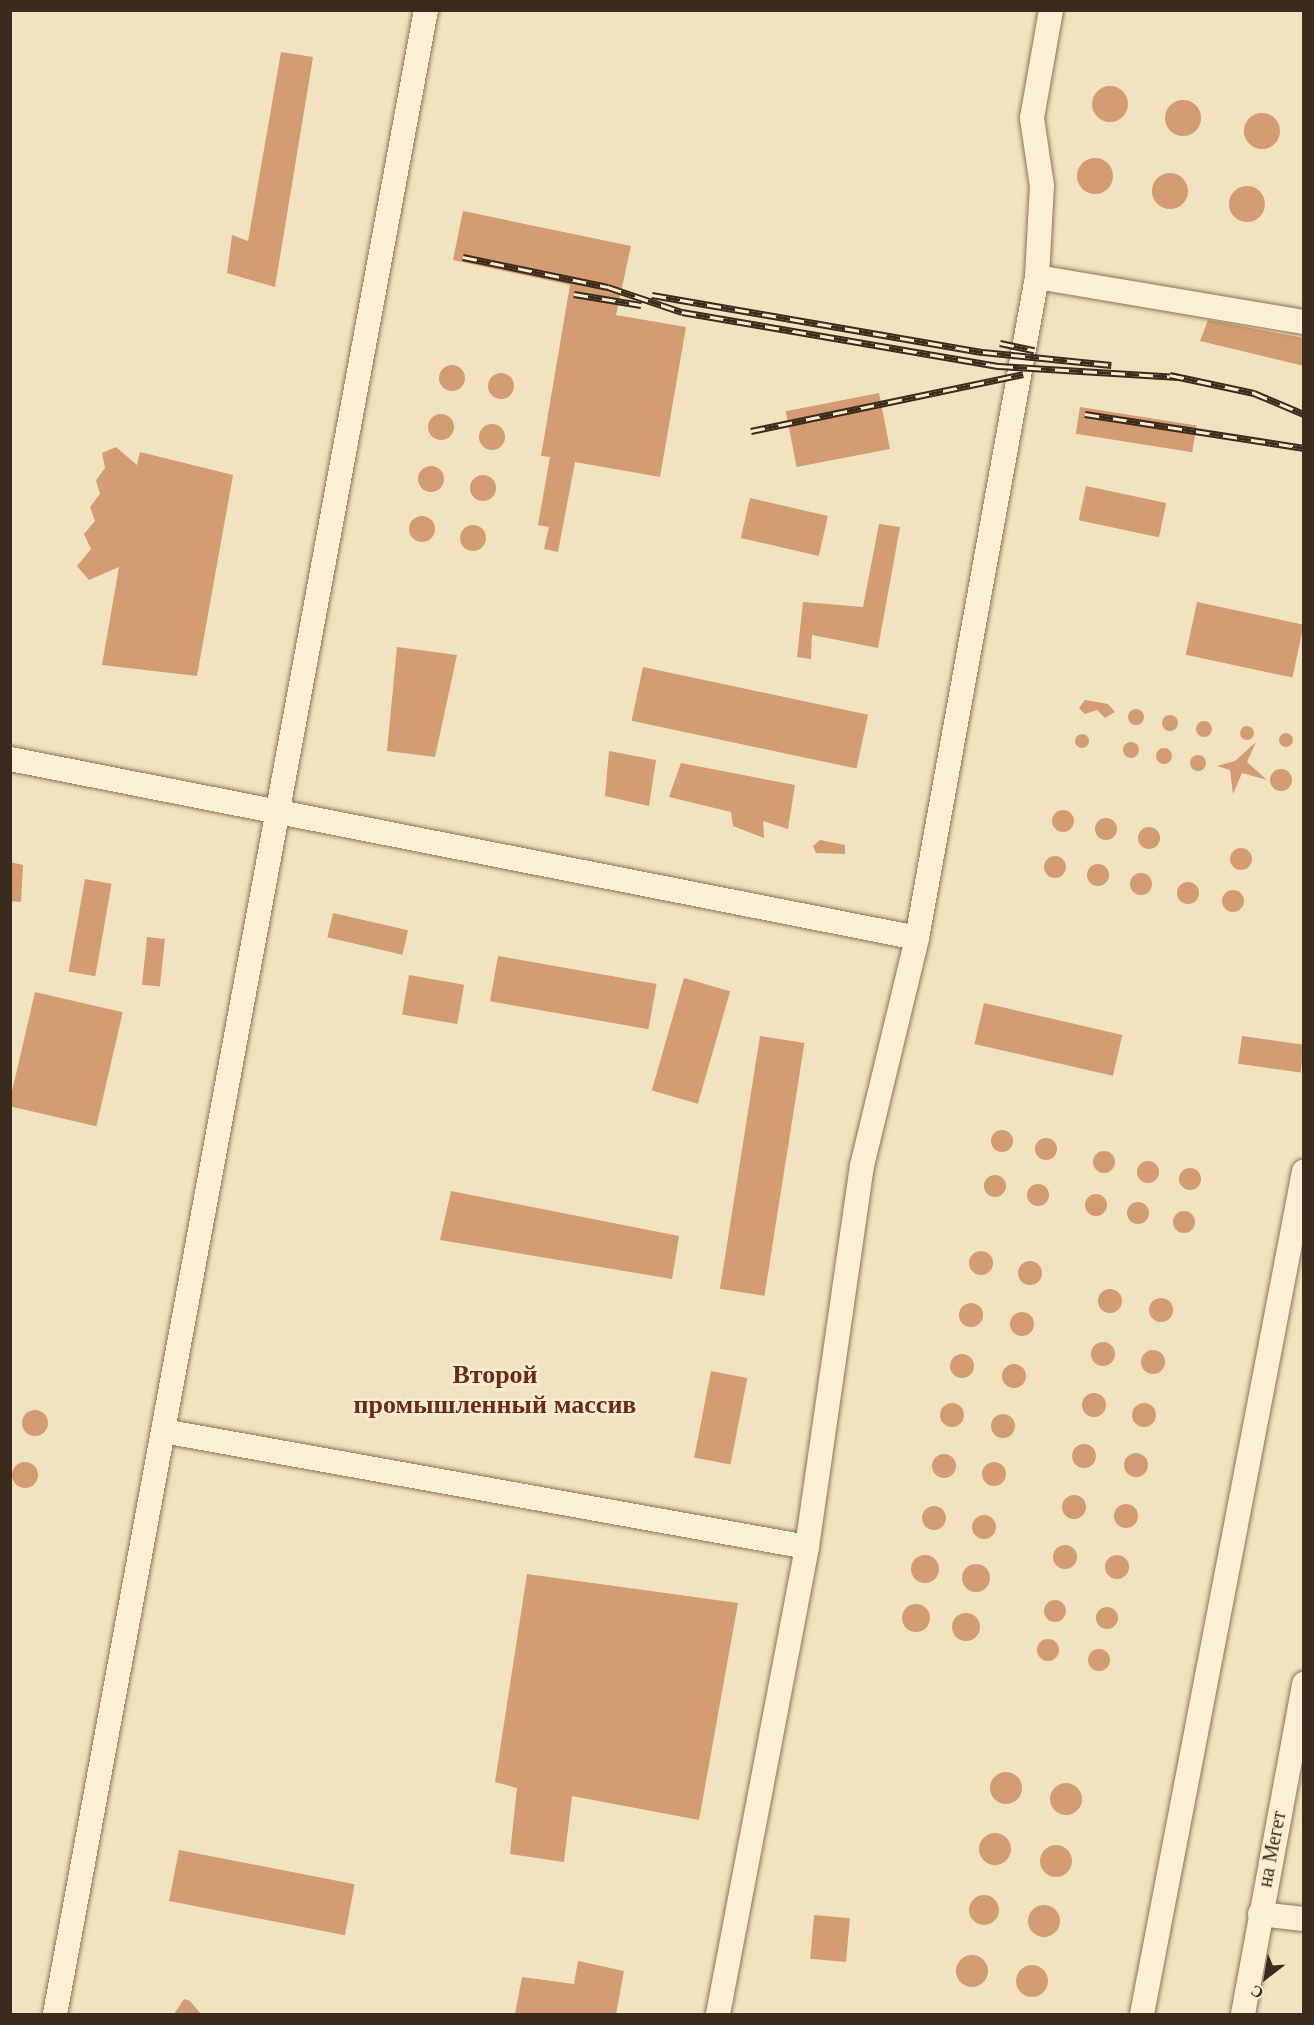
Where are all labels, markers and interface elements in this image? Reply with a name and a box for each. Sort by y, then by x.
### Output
district label: Второй промышленный массив [354,1359,636,1420]
street label: на Мегет [1253,1809,1291,1889]
north arrow [1236,1947,1296,2007]
text: С [1247,1981,1267,2004]

